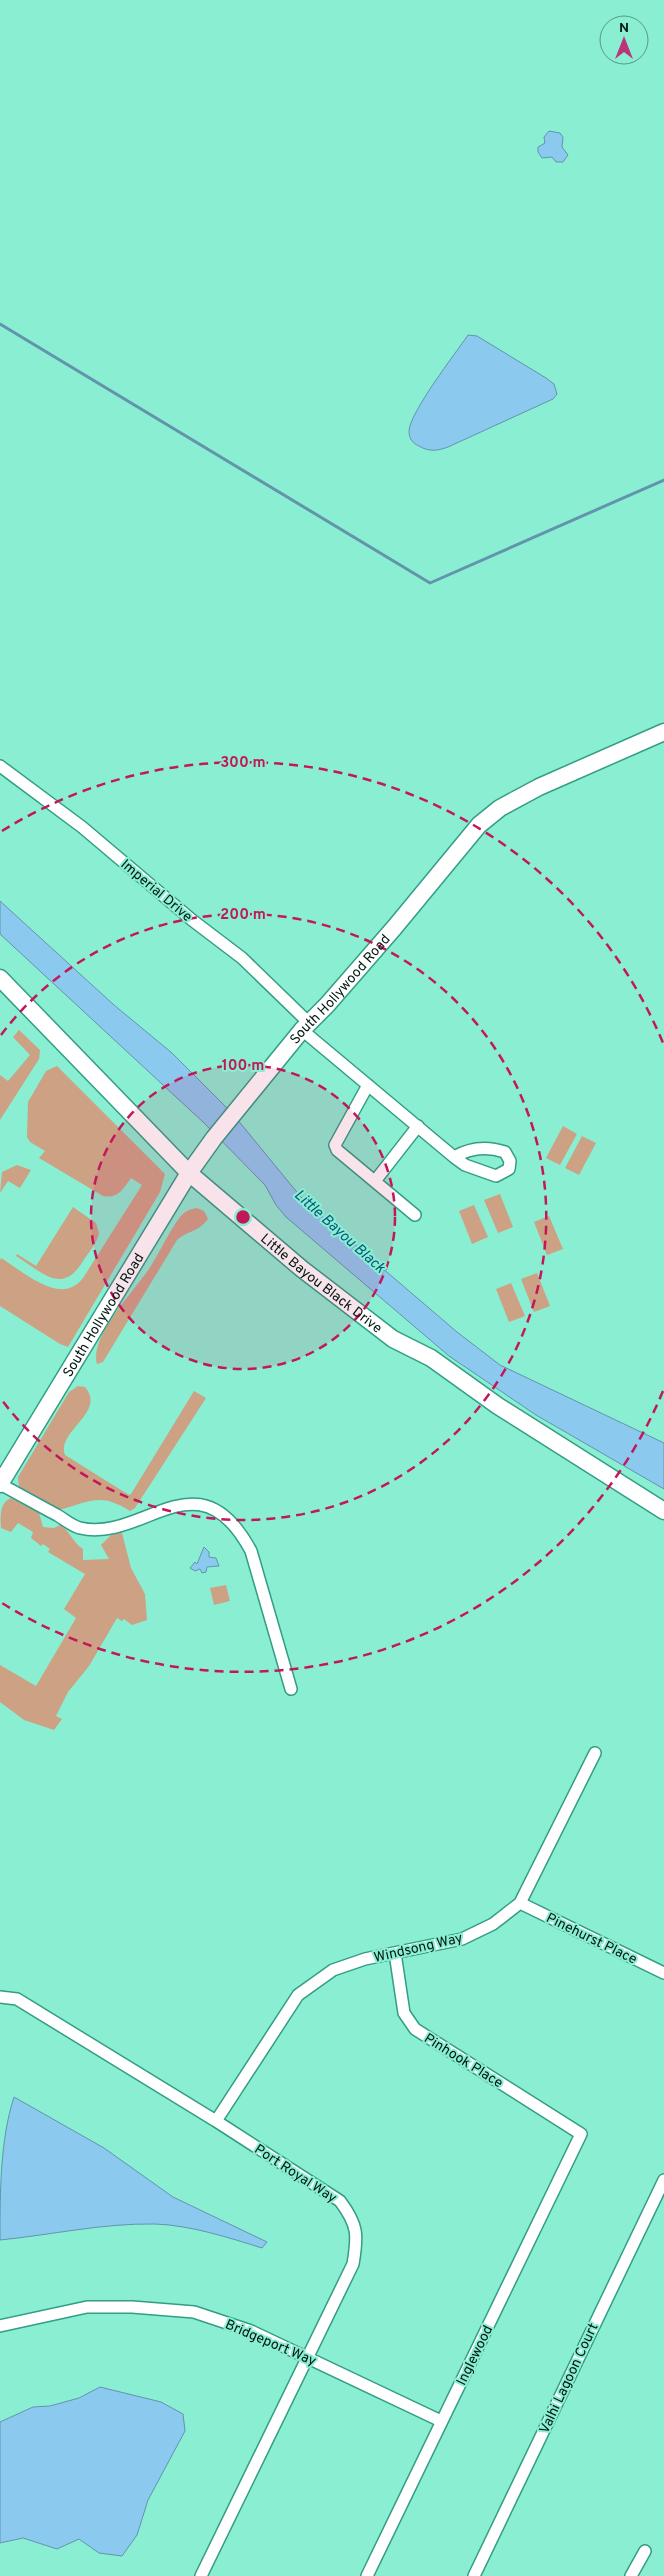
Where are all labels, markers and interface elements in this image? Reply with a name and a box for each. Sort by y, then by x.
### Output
north arrow [599,15,649,65]
text: N [619,20,629,37]
text: 300 m [220,754,266,773]
street label: Imperial Drive [117,856,195,926]
text: 200 m [220,906,266,925]
street label: South Hollywood Road [287,931,395,1048]
text: 100 m [222,1057,264,1076]
water label: Little Bayou Black [289,1186,389,1278]
centre of rings [234,1208,252,1226]
street label: Little Bayou Black Drive [257,1231,385,1338]
street label: South Hollywood Road [60,1250,148,1381]
street label: Pinehurst Place [543,1910,640,1969]
street label: Windsong Way [372,1930,464,1967]
street label: Pinhook Place [421,2030,506,2092]
street label: Port Royal Way [251,2141,340,2207]
street label: Bridgeport Way [222,2317,319,2370]
street label: Valhi Lagoon Court [536,2321,602,2437]
street label: Inglewood [454,2323,497,2389]

